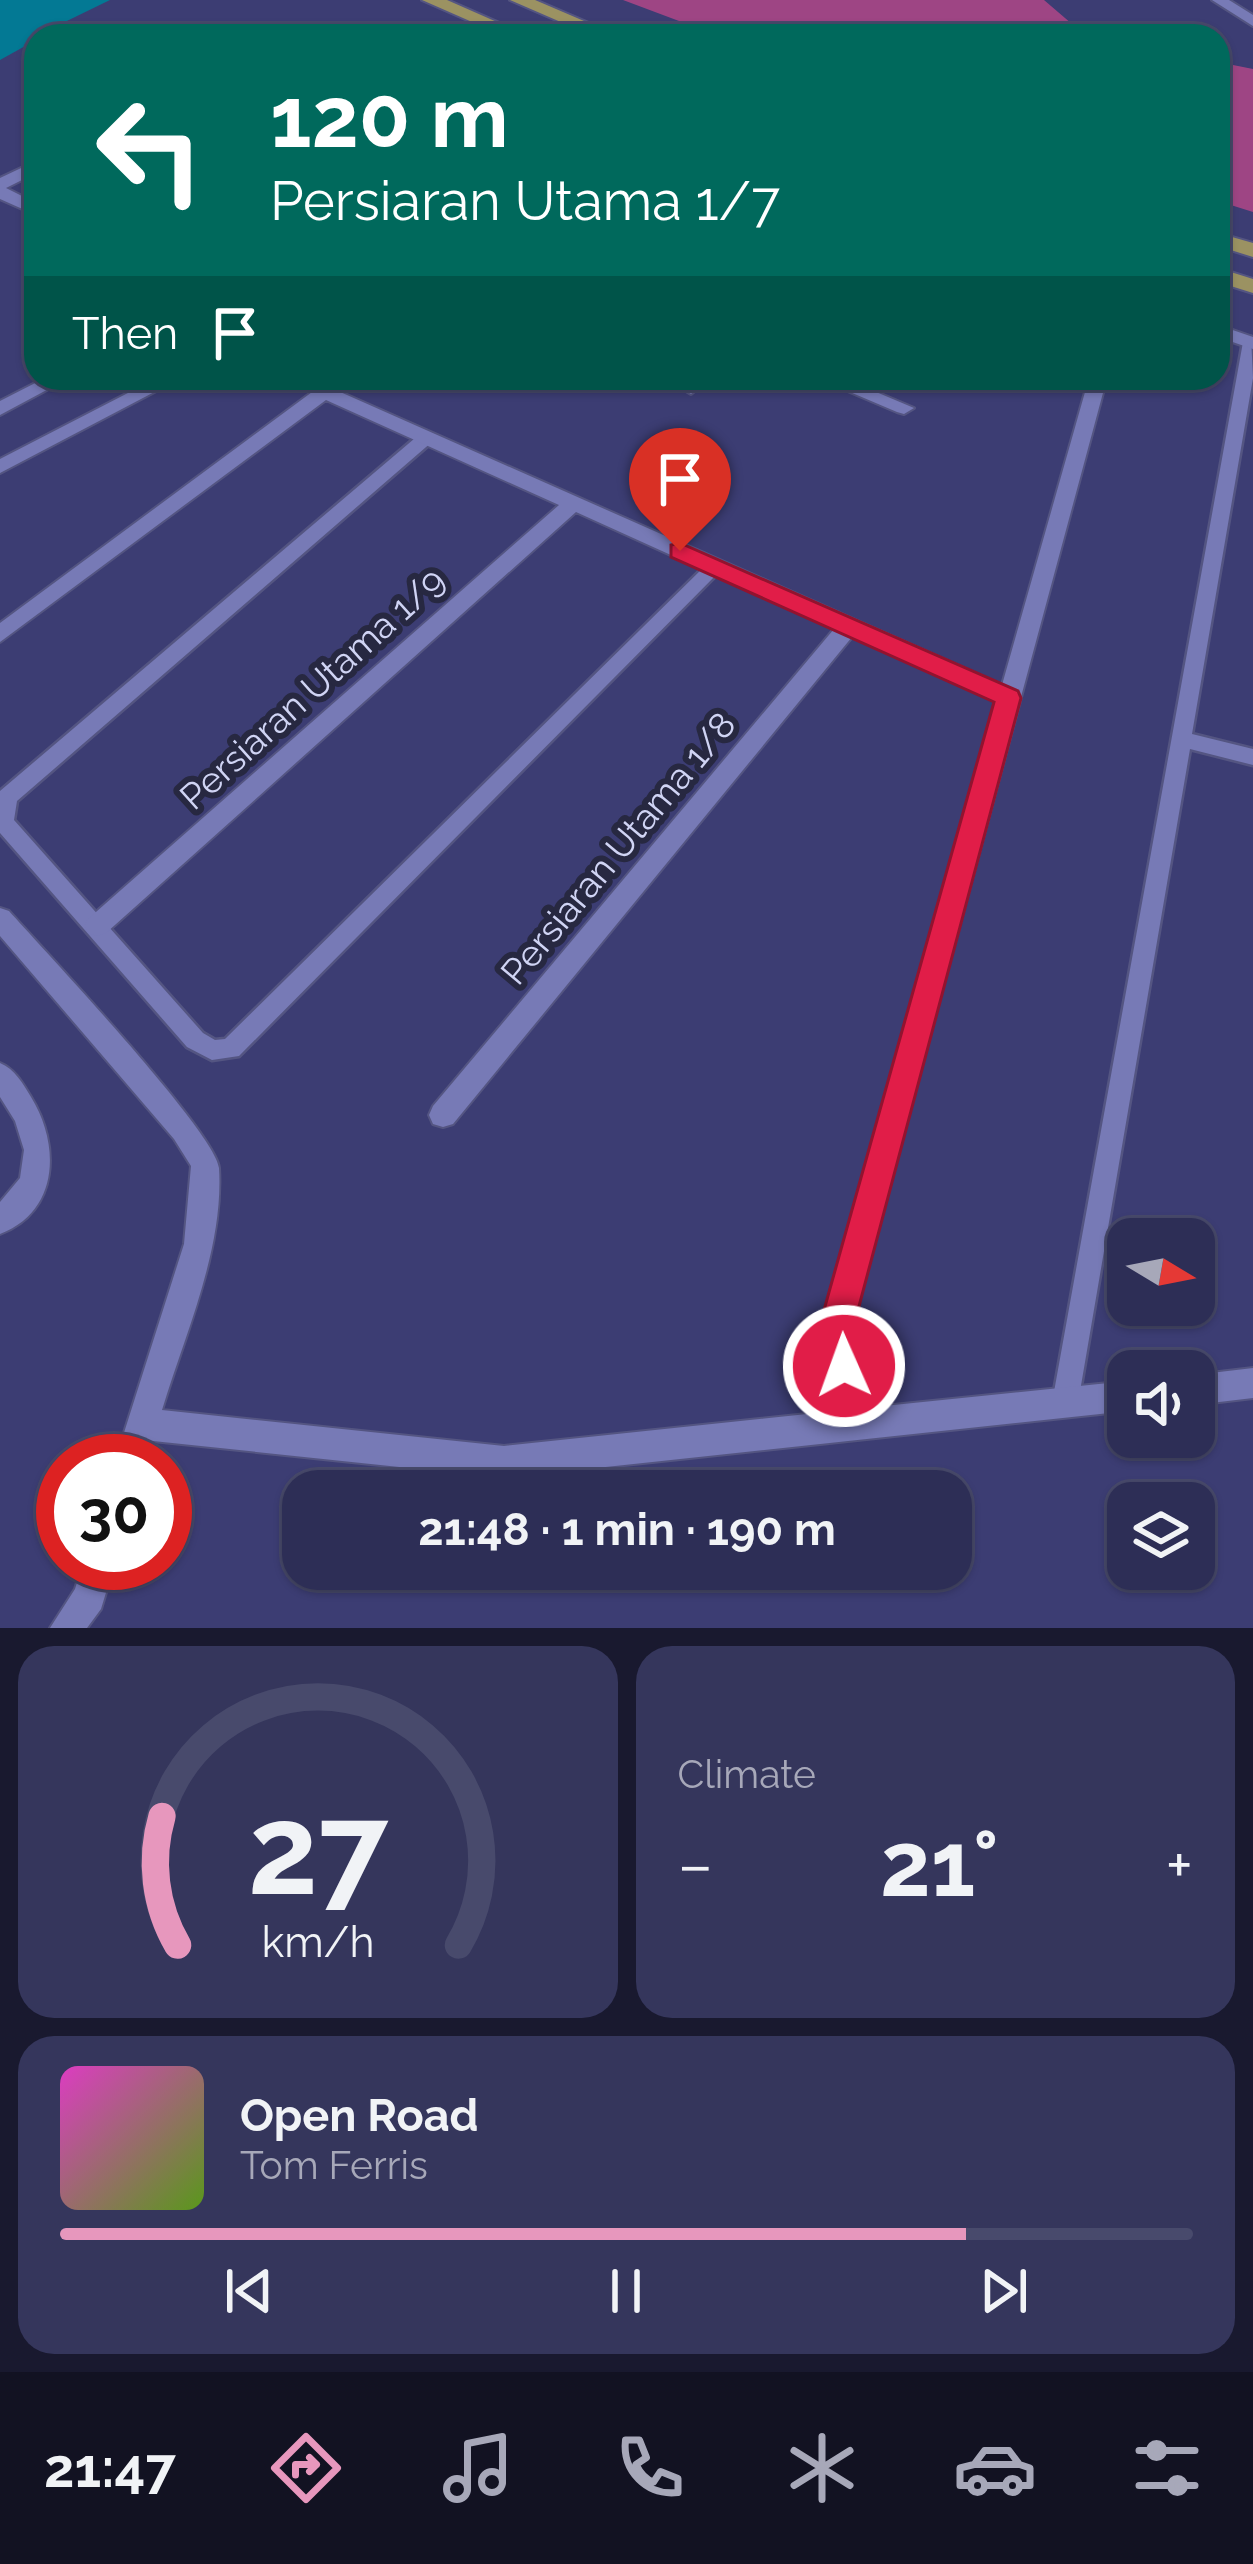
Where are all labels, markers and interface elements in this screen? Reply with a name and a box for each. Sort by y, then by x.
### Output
text: 120 m [270,68,509,167]
icon: left [72,72,228,228]
text: Persiaran Utama 1/7 [270,169,780,233]
icon: arrive [202,300,268,366]
text: Then [72,307,178,360]
pin [629,428,731,551]
icon: arrive [647,446,713,512]
street label: Persiaran Utama 1/9 [171,558,453,818]
street label: Persiaran Utama 1/8 [492,704,744,992]
north arrow [1107,1218,1215,1326]
map controls [1107,1218,1215,1590]
position arrow [781,1303,907,1429]
button: sound [1107,1350,1215,1458]
speed limit sign: 30 [36,1434,192,1590]
button: layers [1107,1482,1215,1590]
text: 21:48 · 1 min · 190 m [418,1503,836,1556]
text: Climate [678,1751,816,1797]
text: 27 [248,1777,389,1923]
text: 21° [880,1811,999,1917]
text: − [678,1826,713,1903]
text: + [1166,1826,1193,1903]
text: km/h [261,1917,374,1967]
text: Open Road [240,2089,479,2142]
text: Tom Ferris [240,2142,428,2188]
icon: previous [216,2258,282,2324]
icon: pause [593,2258,659,2324]
icon: next [971,2258,1037,2324]
icon: directions [264,2426,348,2510]
icon: music [436,2426,520,2510]
icon: phone [608,2426,692,2510]
icon: climate [780,2426,864,2510]
icon: car [953,2426,1037,2510]
icon: filters [1125,2426,1209,2510]
text: 21:47 [44,2436,176,2500]

